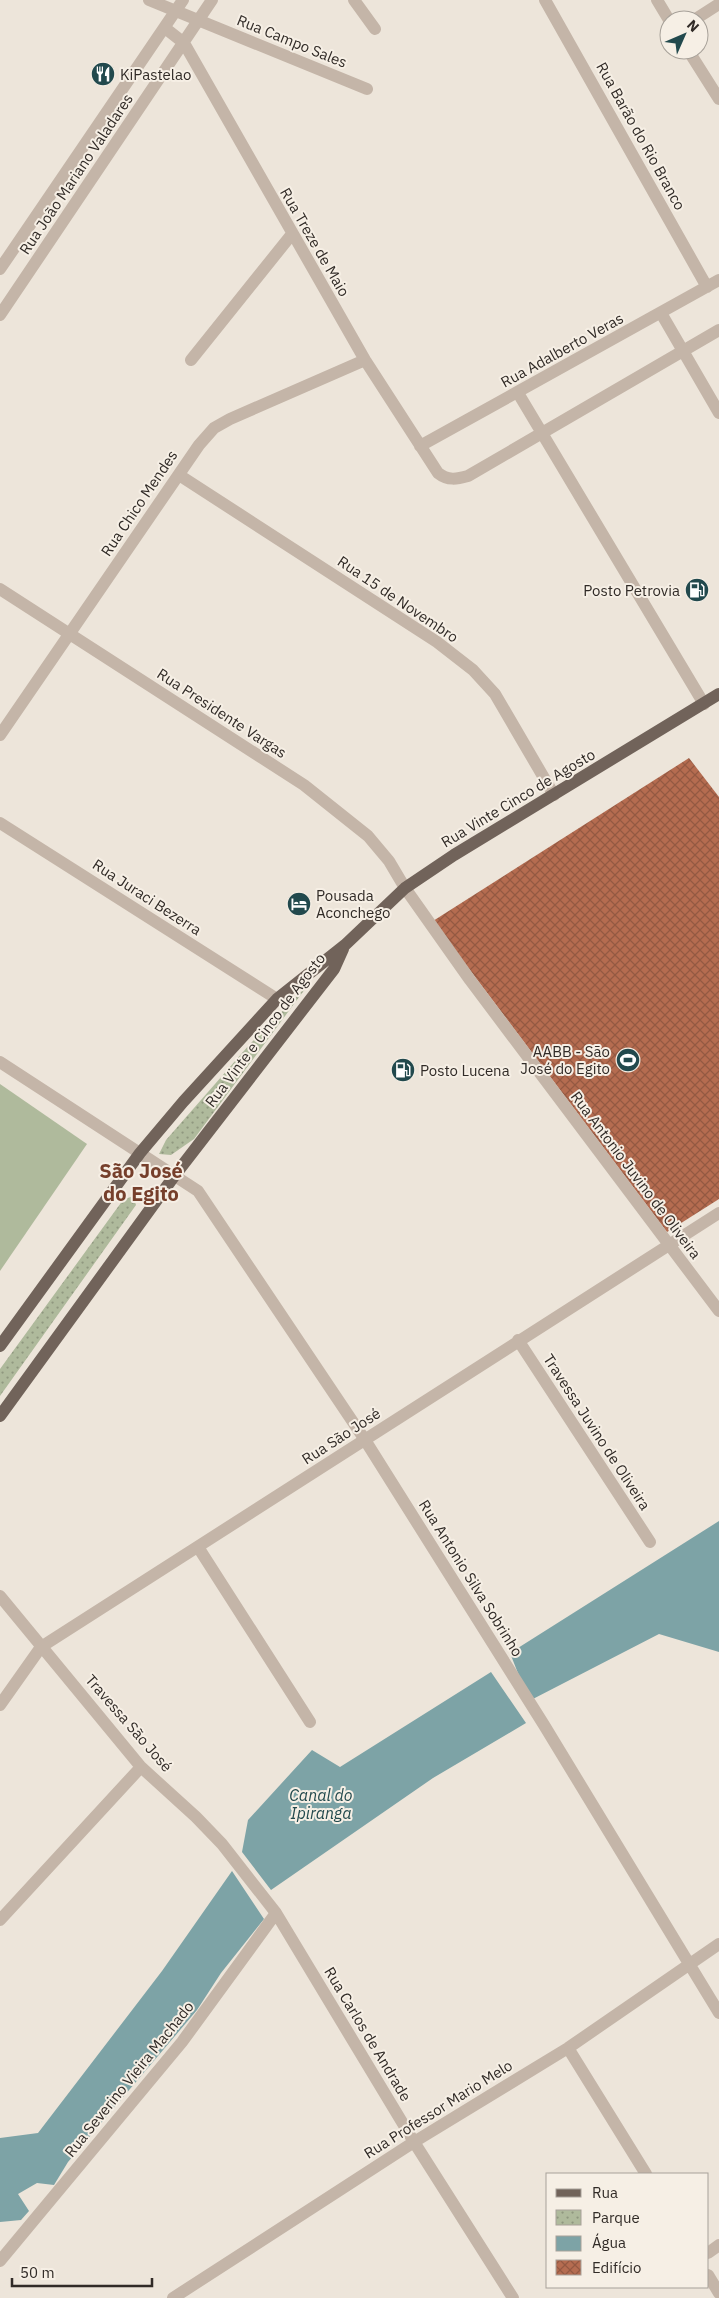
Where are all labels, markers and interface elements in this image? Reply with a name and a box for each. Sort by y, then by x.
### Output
street label: Rua Campo Sales [234,10,350,72]
north arrow [659,10,709,60]
text: N [683,16,703,36]
street label: Rua Barão do Rio Branco [592,59,690,213]
restaurant icon: KiPastelao [90,61,116,87]
place label: KiPastelao [120,65,191,84]
street label: Rua João Mariano Valadares [15,90,137,258]
street label: Rua Treze de Maio [276,184,354,300]
street label: Rua Adalberto Veras [497,308,627,392]
street label: Rua Chico Mendes [97,446,181,560]
street label: Rua 15 de Novembro [334,552,462,646]
fuel station icon: Posto Petrovia [684,577,710,603]
place label: Posto Petrovia [583,581,680,600]
street label: Rua Presidente Vargas [154,664,290,762]
street label: Rua Vinte Cinco de Agosto [438,744,598,852]
street label: Rua Juraci Bezerra [89,855,205,939]
place label: Pousada Aconchego [316,886,391,922]
hotel icon: Pousada Aconchego [286,891,312,917]
street label: Rua Vinte e Cinco de Agosto [201,949,329,1111]
place label: AABB - São José do Egito [520,1042,610,1078]
sports icon: AABB - São José do Egito [615,1047,641,1073]
fuel station icon: Posto Lucena [390,1057,416,1083]
place label: Posto Lucena [420,1061,510,1080]
street label: Rua Antonio Juvino de Oliveira [567,1087,705,1263]
district label: São José do Egito [99,1157,183,1207]
street label: Travessa Juvino de Oliveira [539,1350,655,1514]
street label: Rua São José [298,1404,384,1468]
street label: Rua Antonio Silva Sobrinho [415,1496,527,1660]
street label: Travessa São José [81,1670,177,1776]
water label: Canal do Ipiranga [289,1785,353,1823]
street label: Rua Carlos de Andrade [320,1963,416,2105]
street label: Rua Severino Vieira Machado [60,1997,198,2161]
street label: Rua Professor Mario Melo [360,2055,516,2163]
legend [546,2173,709,2288]
text: Rua [592,2183,618,2202]
text: Parque [592,2208,640,2227]
text: Água [592,2233,626,2252]
scale bar [12,2256,152,2288]
text: Edifício [592,2258,641,2277]
text: 50 m [20,2263,55,2282]

